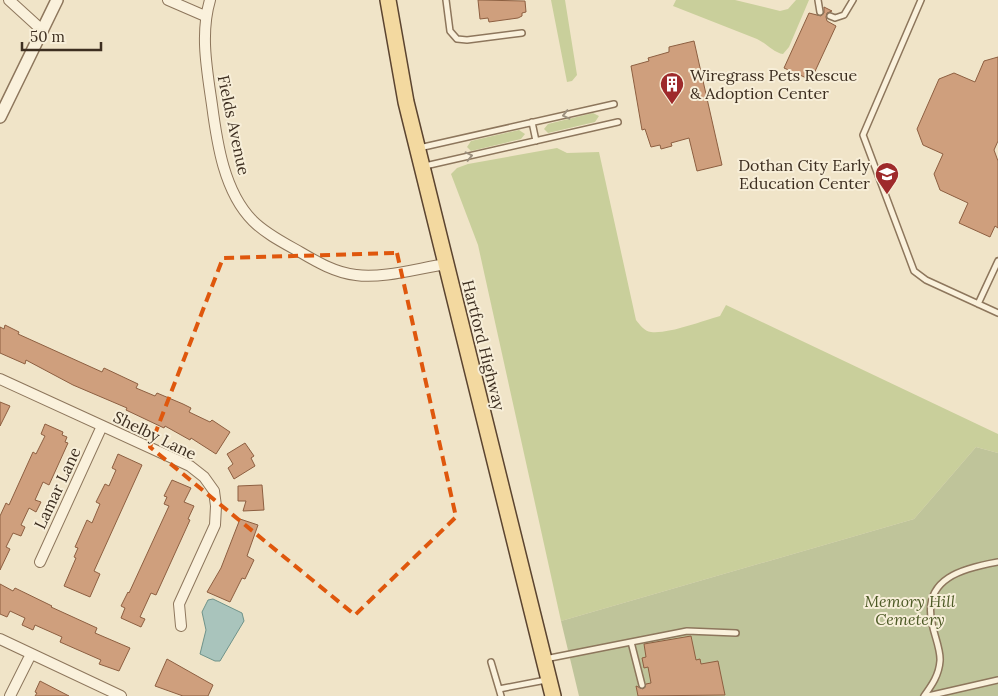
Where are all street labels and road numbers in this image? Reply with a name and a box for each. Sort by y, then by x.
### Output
street label: Fields Avenue [214,73,254,177]
street label: Hartford Highway [458,278,510,413]
street label: Shelby Lane [110,406,200,464]
street label: Lamar Lane [29,444,85,532]

